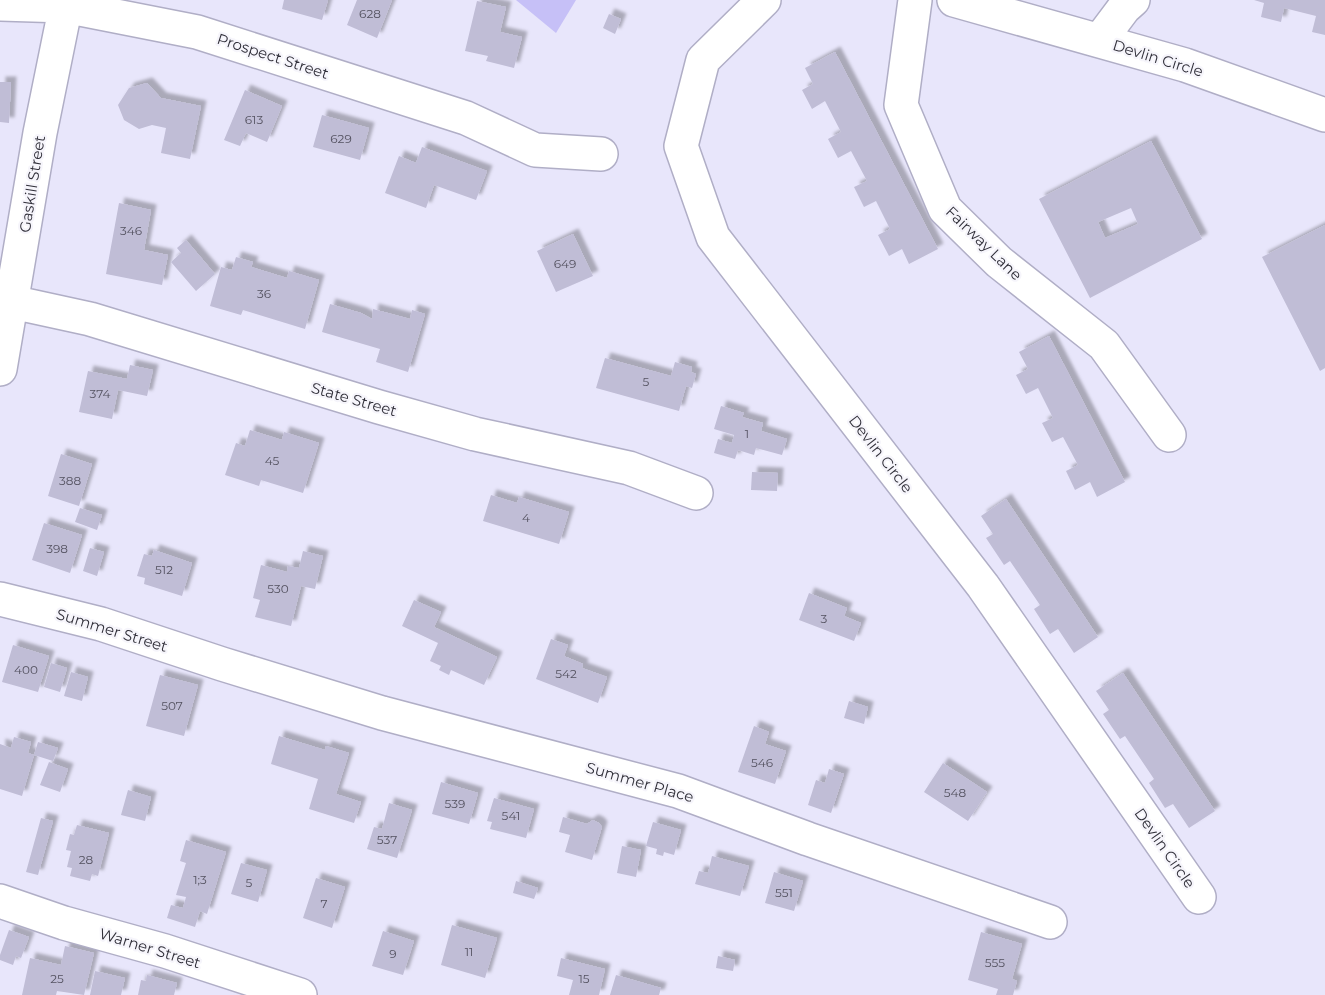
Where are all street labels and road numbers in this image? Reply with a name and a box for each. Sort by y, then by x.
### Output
street label: Prospect Street [215,29,331,83]
street label: Devlin Circle [1111,35,1205,81]
street label: Gaskill Street [15,134,49,234]
street label: Fairway Lane [942,202,1026,284]
street label: State Street [309,378,399,420]
street label: Devlin Circle [845,411,917,497]
street label: Summer Street [54,604,170,656]
street label: Summer Place [584,758,696,806]
street label: Devlin Circle [1130,804,1200,892]
street label: Warner Street [97,924,203,972]

